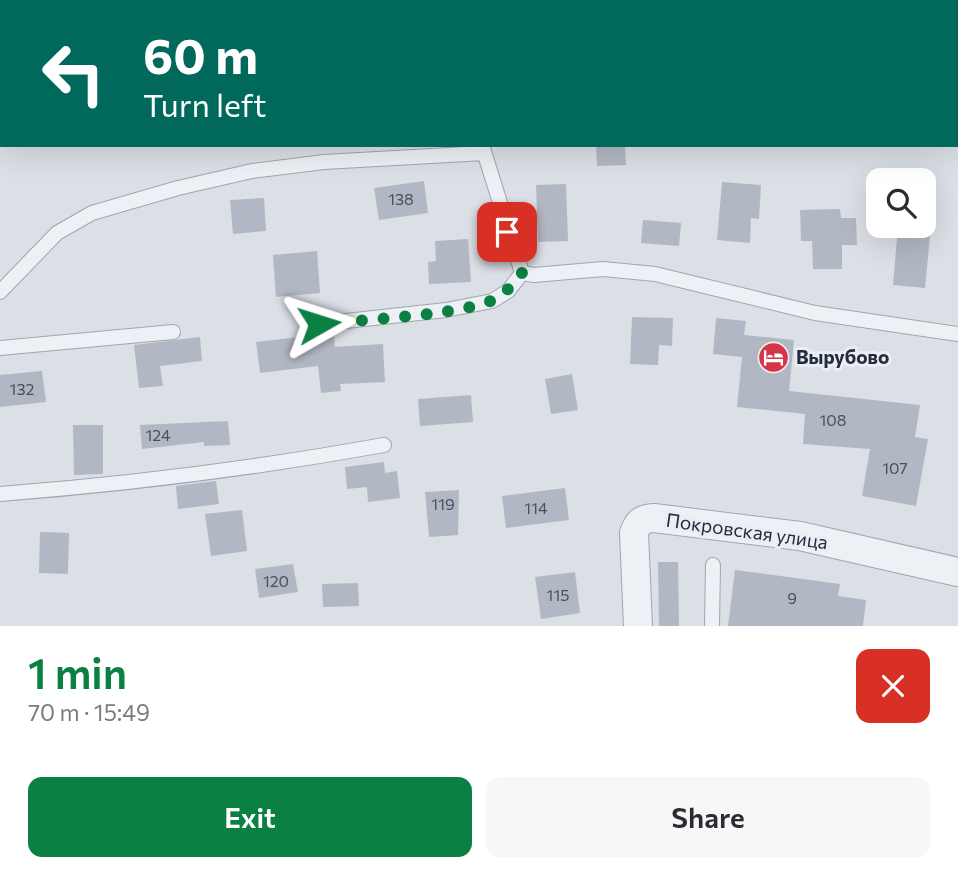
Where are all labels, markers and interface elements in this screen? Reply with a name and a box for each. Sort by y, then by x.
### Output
text: 60 m [143,24,258,84]
icon: left [28,28,119,119]
text: Turn left [143,84,267,124]
map controls [866,168,936,238]
button: search [866,168,936,238]
house number: 138 [388,189,414,208]
pin [477,202,537,262]
icon: arrive [488,213,526,251]
position arrow [282,287,356,361]
hotel icon: Вырубово [756,340,790,374]
place label: Вырубово [796,345,889,368]
house number: 132 [10,379,35,398]
house number: 108 [820,410,847,429]
house number: 124 [145,425,171,444]
house number: 107 [882,458,908,477]
house number: 119 [431,494,455,513]
house number: 114 [524,498,548,517]
street label: Покровская улица [665,508,830,553]
house number: 120 [263,571,289,590]
house number: 115 [547,585,569,604]
house number: 9 [787,588,797,607]
text: 1 min [28,646,127,698]
button: close [856,649,930,723]
text: 70 m · 15:49 [28,698,150,726]
button: Exit [28,777,472,857]
button: Share [486,777,930,857]

